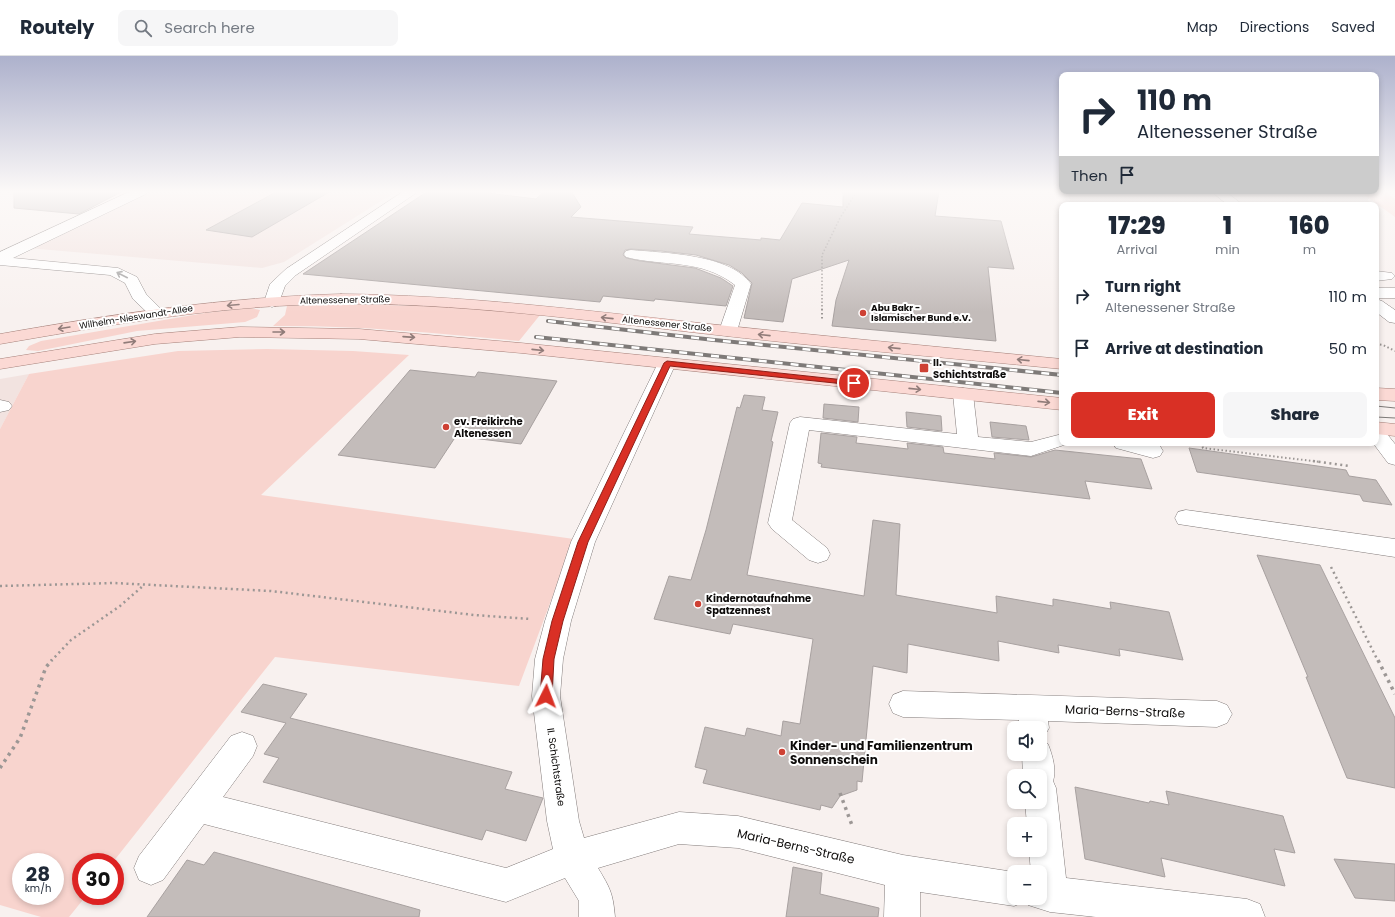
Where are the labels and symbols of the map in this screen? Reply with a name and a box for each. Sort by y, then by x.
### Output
one-way arrow [116,271,128,279]
street label: Altenessener Straße [300,293,391,307]
one-way arrow [227,301,240,309]
street label: Wilhelm-Nieswandt-Allee [78,302,194,332]
place label: Abu Bakr - Islamischer Bund e.V. [871,302,971,324]
marker: Abu Bakr - Islamischer Bund e.V. [858,308,868,318]
street label: Altenessener Straße [621,313,713,335]
one-way arrow [601,314,614,321]
one-way arrow [57,324,70,332]
one-way arrow [272,328,285,336]
one-way arrow [758,331,771,338]
one-way arrow [402,334,415,341]
one-way arrow [123,338,136,346]
one-way arrow [888,344,901,351]
one-way arrow [531,346,544,354]
place label: II. Schichtstraße [933,355,1006,382]
one-way arrow [1017,357,1030,364]
marker: II. Schichtstraße [918,362,930,374]
pin [837,366,871,400]
one-way arrow [908,386,921,393]
one-way arrow [1037,399,1050,406]
place label: ev. Freikirche Altenessen [454,414,523,441]
marker: ev. Freikirche Altenessen [441,422,451,432]
place label: Kindernotaufnahme Spatzennest [706,591,811,618]
marker: Kindernotaufnahme Spatzennest [693,599,703,609]
position arrow [525,675,567,717]
street label: Maria-Berns-Straße [1065,700,1185,722]
street label: II. Schichtstraße [543,727,569,807]
place label: Kinder- und Familienzentrum Sonnenschein [790,737,973,768]
marker: Kinder- und Familienzentrum Sonnenschein [777,747,787,757]
street label: Maria-Berns-Straße [736,824,856,868]
speed limit sign: 30 [72,853,124,905]

